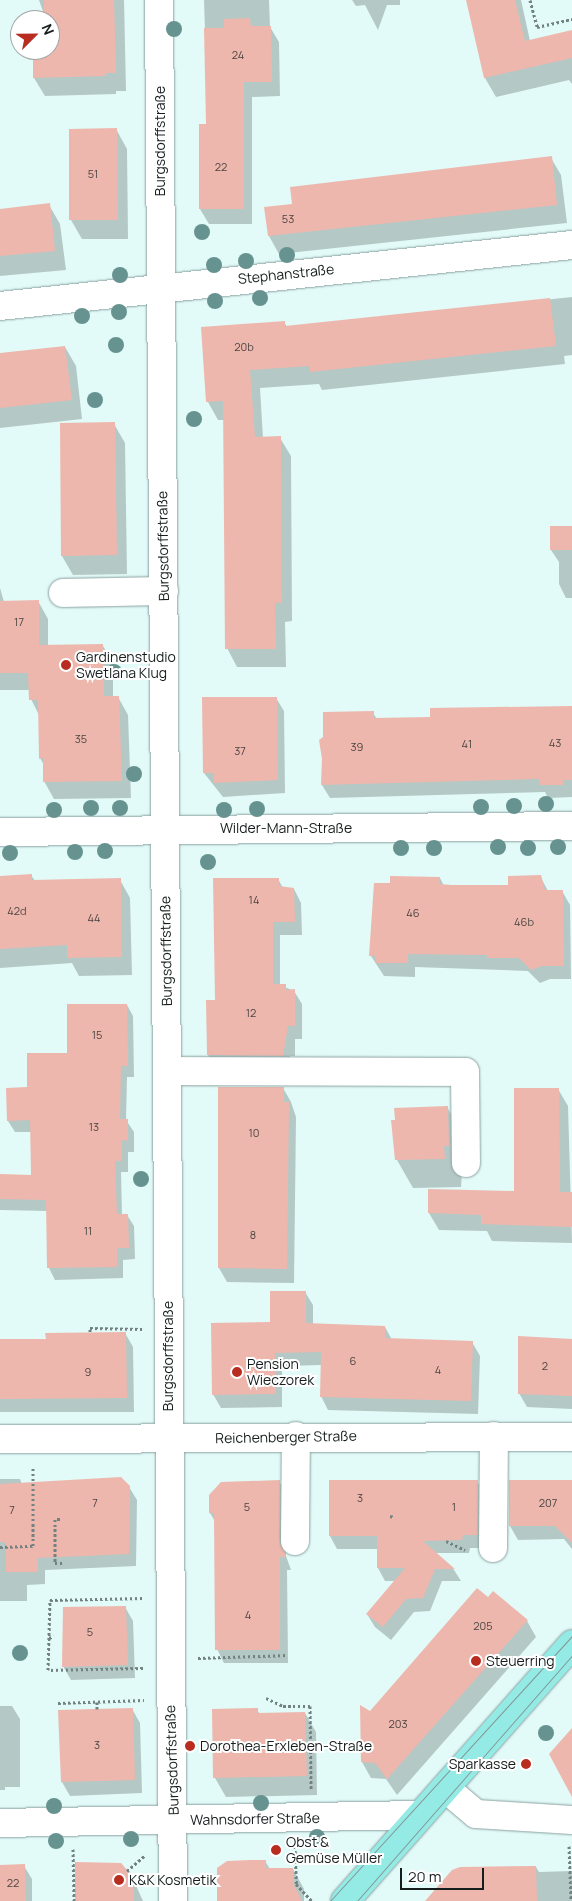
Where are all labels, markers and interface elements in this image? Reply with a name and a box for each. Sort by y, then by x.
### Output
north arrow [10,10,60,60]
text: N [38,21,59,38]
house number: 24 [232,48,244,62]
street label: Burgsdorffstraße [152,86,168,196]
house number: 22 [215,160,227,174]
house number: 51 [88,167,98,181]
house number: 53 [282,212,294,226]
street label: Stephanstraße [237,261,335,287]
house number: 20b [234,340,254,354]
street label: Burgsdorffstraße [154,491,172,601]
house number: 17 [14,615,24,629]
place label: Gardinenstudio Swetlana Klug [76,649,176,682]
marker: Gardinenstudio Swetlana Klug [60,659,72,671]
house number: 35 [75,732,87,746]
house number: 43 [549,736,561,750]
house number: 41 [462,737,472,751]
house number: 39 [351,740,363,754]
house number: 37 [234,744,246,758]
street label: Wilder-Mann-Straße [220,820,352,836]
house number: 14 [249,893,259,907]
street label: Burgsdorffstraße [157,896,175,1006]
house number: 42d [7,904,27,918]
house number: 46 [406,906,420,920]
house number: 44 [87,911,101,925]
house number: 46b [514,915,534,929]
house number: 12 [246,1006,256,1020]
house number: 15 [92,1028,102,1042]
house number: 13 [89,1120,99,1134]
house number: 10 [249,1126,259,1140]
house number: 11 [84,1224,92,1238]
house number: 8 [250,1228,256,1242]
street label: Burgsdorffstraße [160,1301,176,1411]
house number: 6 [350,1354,356,1368]
place label: Pension Wieczorek [247,1356,314,1388]
house number: 2 [542,1359,548,1373]
house number: 4 [435,1363,441,1377]
house number: 9 [85,1365,91,1379]
marker: Pension Wieczorek [231,1366,243,1378]
street label: Reichenberger Straße [215,1427,357,1447]
house number: 3 [357,1491,363,1505]
house number: 7 [92,1496,98,1510]
house number: 207 [539,1496,557,1510]
house number: 5 [244,1500,250,1514]
house number: 1 [452,1500,456,1514]
house number: 7 [9,1503,15,1517]
house number: 4 [245,1608,251,1622]
house number: 205 [473,1619,493,1633]
house number: 5 [87,1625,93,1639]
place label: Steuerring [486,1653,555,1669]
marker: Steuerring [470,1655,482,1667]
street label: Burgsdorffstraße [162,1705,182,1815]
house number: 203 [388,1717,408,1731]
house number: 3 [94,1738,100,1752]
place label: Dorothea-Erxleben-Straße [200,1738,372,1754]
marker: Dorothea-Erxleben-Straße [184,1740,196,1752]
place label: Sparkasse [449,1756,516,1772]
marker: Sparkasse [520,1758,532,1770]
street label: Wahnsdorfer Straße [190,1809,320,1829]
place label: Obst & Gemüse Müller [286,1834,382,1866]
marker: Obst & Gemüse Müller [270,1844,282,1856]
scale bar [402,1858,486,1890]
text: 20 m [408,1866,441,1887]
place label: K&K Kosmetik [129,1872,217,1888]
marker: K&K Kosmetik [113,1874,125,1886]
house number: 22 [7,1876,19,1890]

